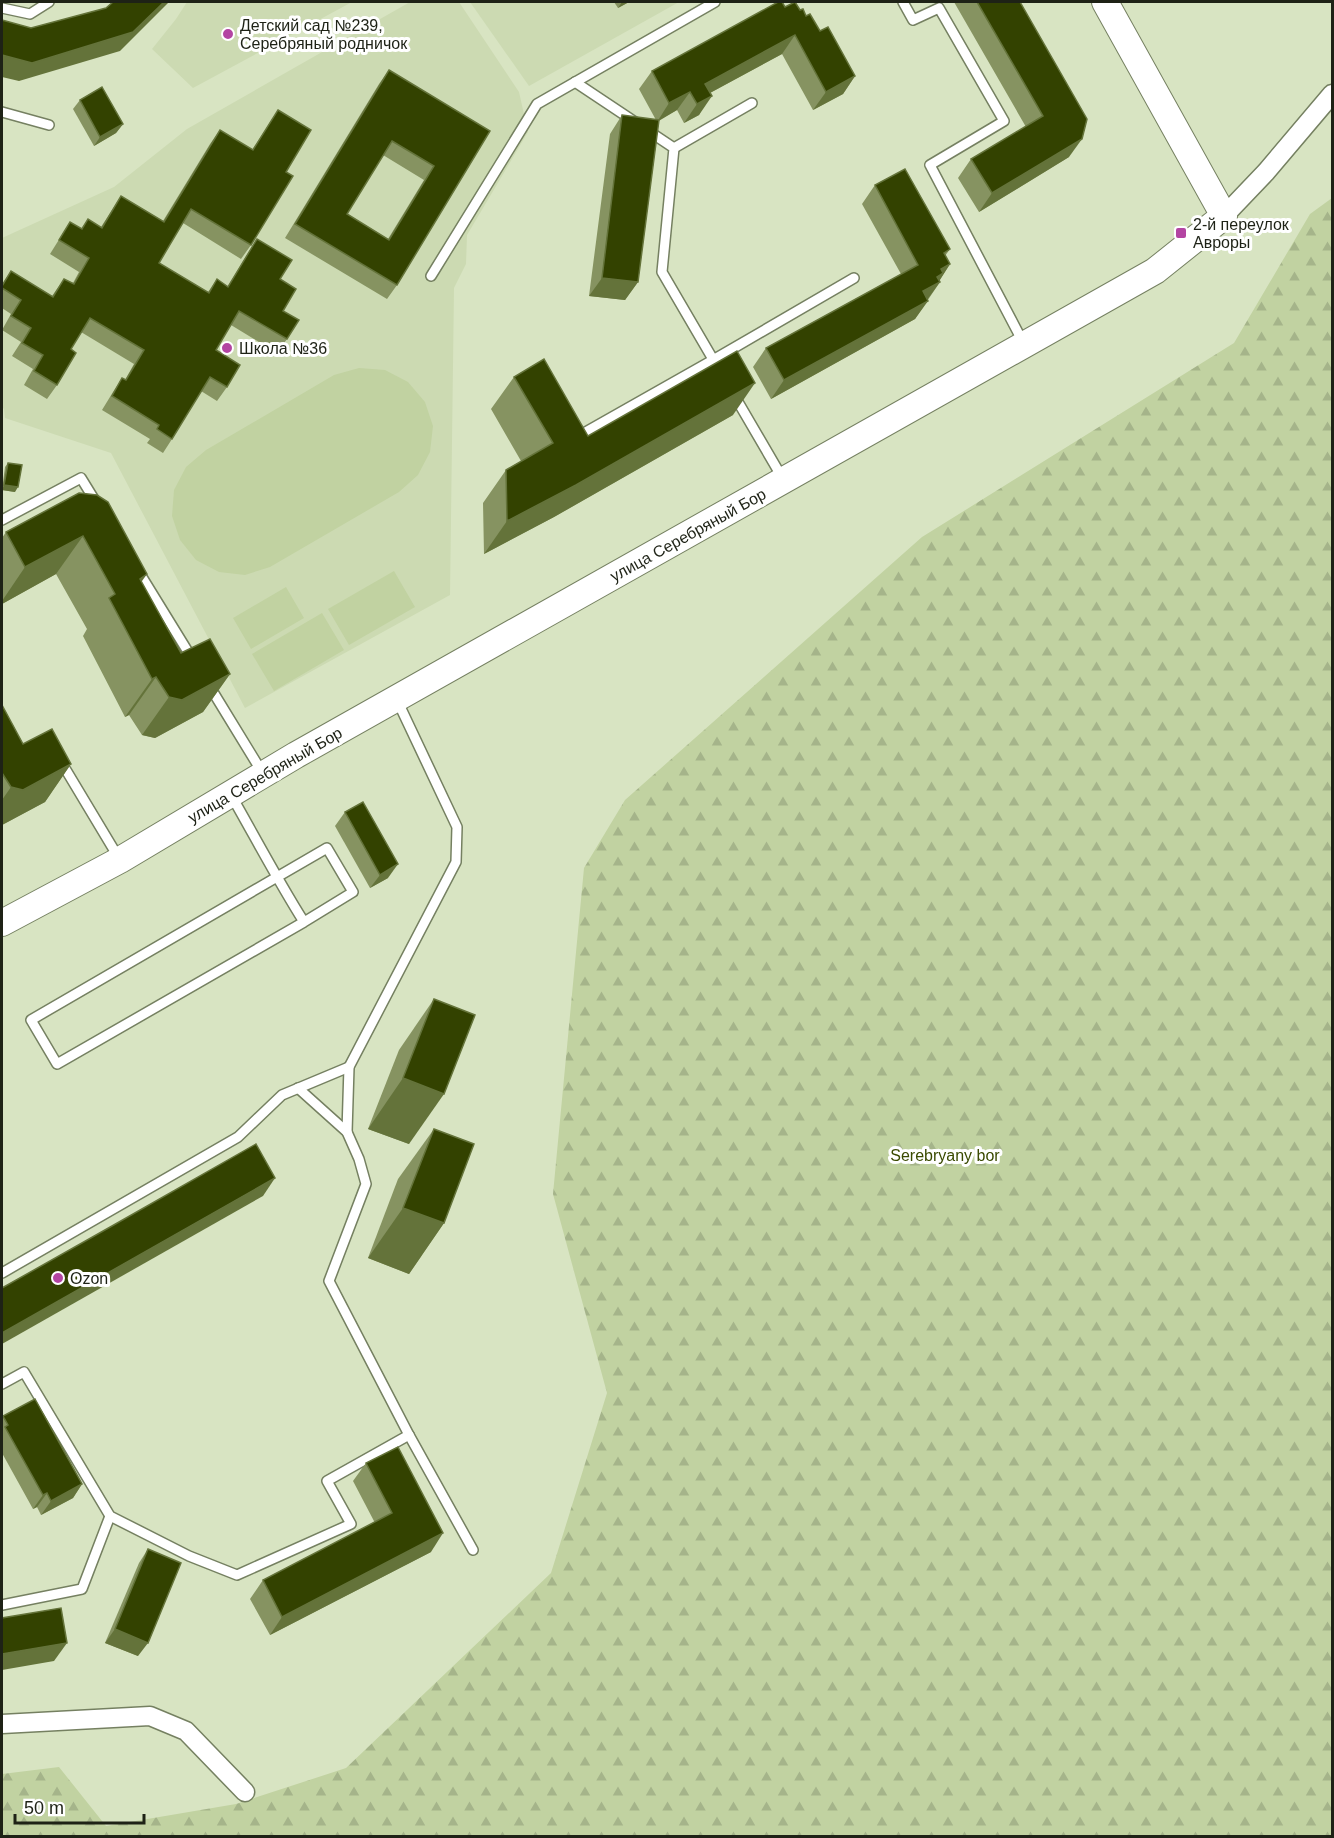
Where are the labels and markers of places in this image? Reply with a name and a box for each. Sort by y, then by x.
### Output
place label: Детский сад №239, Серебряный родничок [240,17,408,52]
marker: Детский сад №239, Серебряный родничок [221,27,235,41]
place label: 2-й переулок Авроры [1193,216,1290,251]
marker: 2-й переулок Авроры [1174,226,1188,240]
place label: Школа №36 [239,340,327,357]
marker: Школа №36 [220,341,234,355]
place label: Ozon [70,1270,108,1287]
marker: Ozon [51,1271,65,1285]

